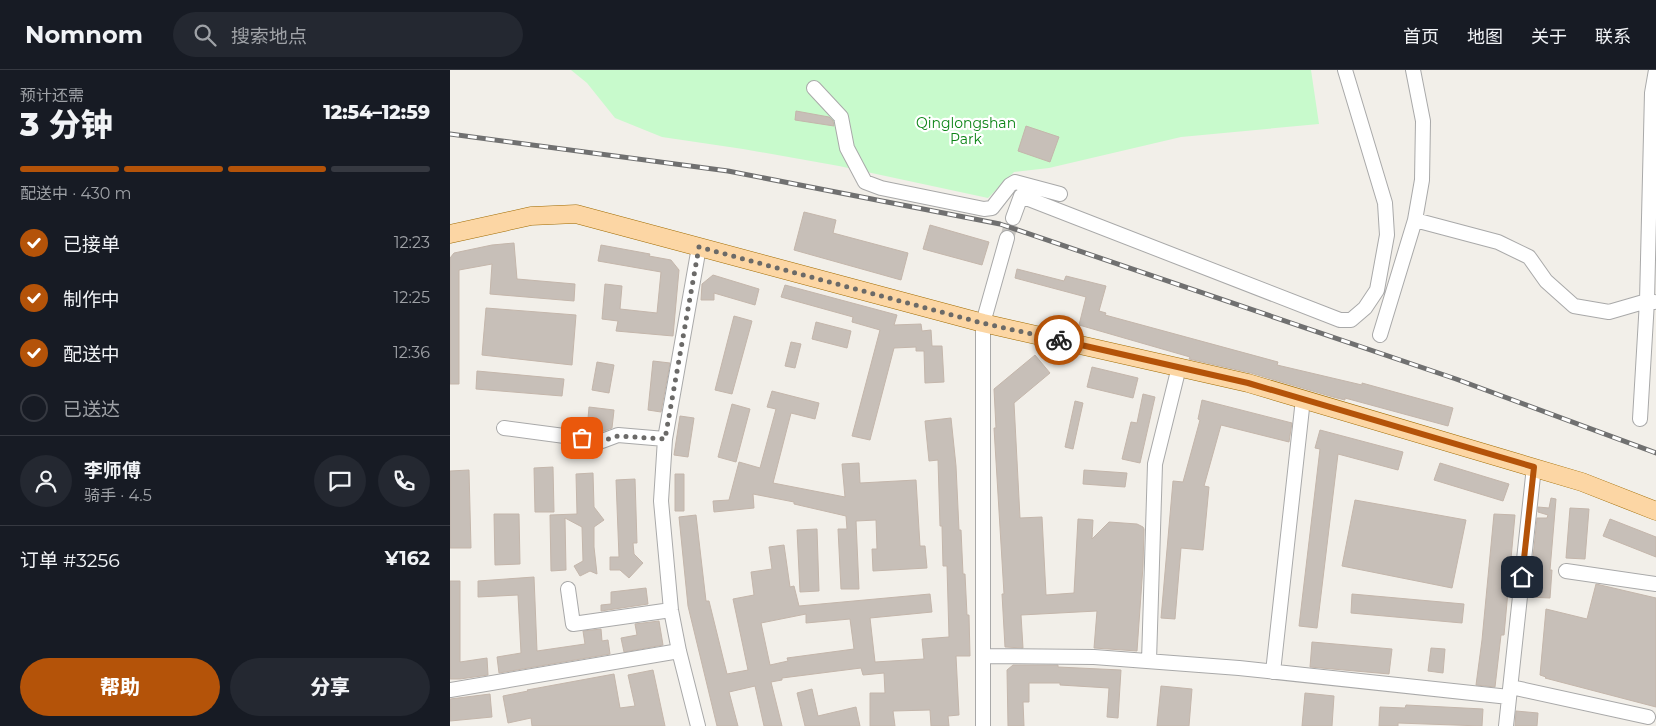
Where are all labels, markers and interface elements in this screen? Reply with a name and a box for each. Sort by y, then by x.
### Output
search box [173,12,523,57]
text: Nomnom [25,20,143,49]
icon: search [191,21,219,49]
text: 搜索地点 [231,25,307,48]
text: 首页 [1403,26,1439,48]
text: 地图 [1467,26,1503,48]
text: 关于 [1531,26,1567,48]
text: 联系 [1595,26,1631,48]
text: 预计还需 [20,86,84,105]
text: 12:54–12:59 [323,101,430,124]
text: 3 分钟 [20,105,113,144]
park label: Qinglongshan Park [916,114,1016,148]
text: 配送中 · 430 m [20,184,132,203]
icon: check [20,229,48,257]
text: 已接单 [63,233,120,256]
text: 12:23 [394,233,430,252]
icon: check [20,284,48,312]
text: 制作中 [63,288,120,311]
text: 12:25 [394,288,430,307]
courier [1034,315,1084,365]
icon: bike [1045,326,1073,354]
icon: check [20,339,48,367]
text: 配送中 [63,343,120,366]
text: 12:36 [393,343,430,362]
text: 已送达 [63,398,120,421]
pin [561,417,603,459]
icon: bag [568,424,596,452]
button: person [20,455,72,507]
button: chat [314,455,366,507]
button: phone [378,455,430,507]
text: 李师傅 [84,459,141,482]
text: 骑手 · 4.5 [84,486,152,505]
text: ¥162 [385,547,430,570]
text: 订单 #3256 [20,549,120,572]
pin [1501,556,1543,598]
icon: home [1508,563,1536,591]
button: 帮助 [20,658,220,716]
button: 分享 [230,658,430,716]

